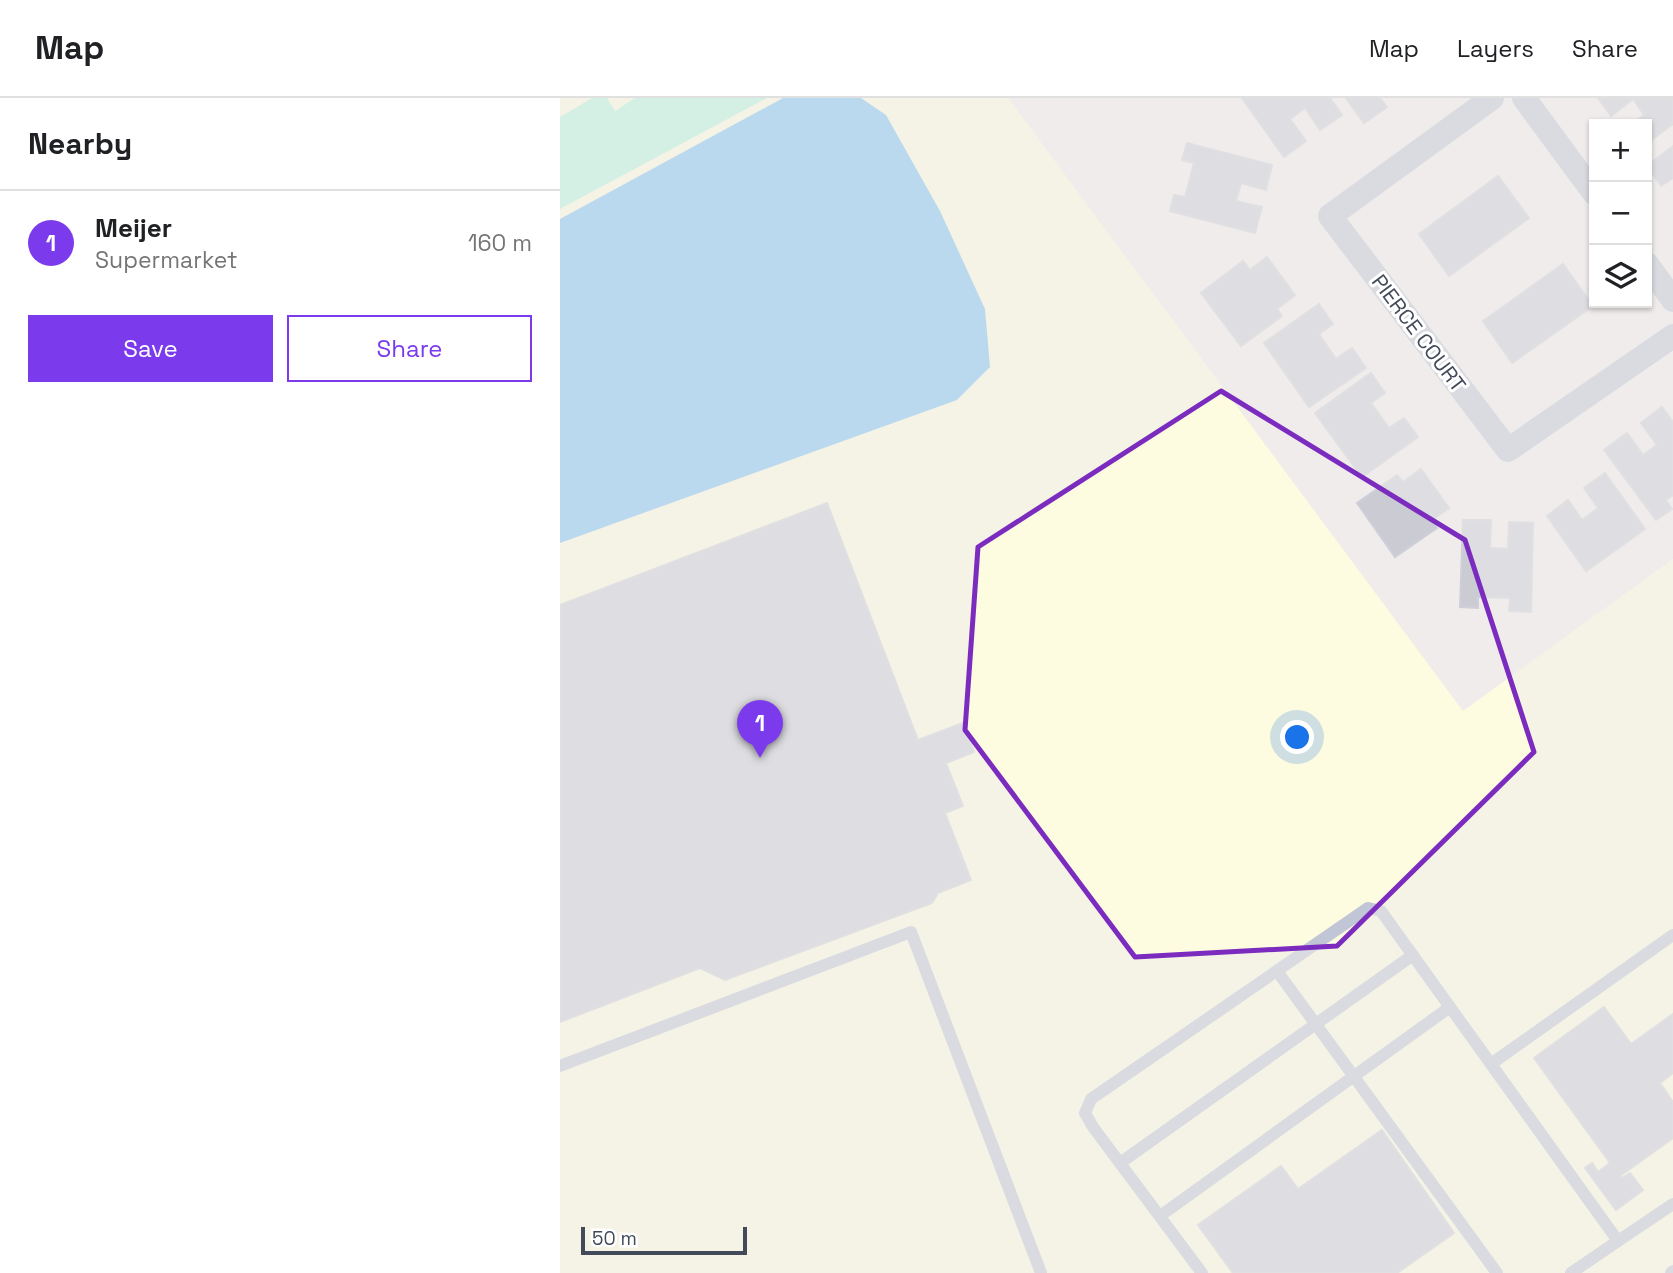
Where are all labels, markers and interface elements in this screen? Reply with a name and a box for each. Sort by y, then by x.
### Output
text: Map [35,27,104,69]
text: Map [1369,33,1419,64]
text: Layers [1457,33,1534,64]
text: Share [1572,33,1638,64]
map controls [1589,119,1652,308]
button: + [1589,119,1652,182]
text: Nearby [28,124,132,163]
button: − [1589,182,1652,245]
text: Meijer [95,211,172,245]
text: 1 [46,228,56,258]
text: 160 m [468,228,532,258]
text: Supermarket [95,245,237,275]
button: layers [1589,245,1652,308]
street label: PIERCE COURT [1366,269,1472,397]
button: Save [28,315,273,382]
button: Share [287,315,532,382]
pin: 1 [737,700,783,758]
your location [1280,720,1314,754]
scale bar [581,1224,747,1256]
text: 50 m [592,1226,637,1251]

